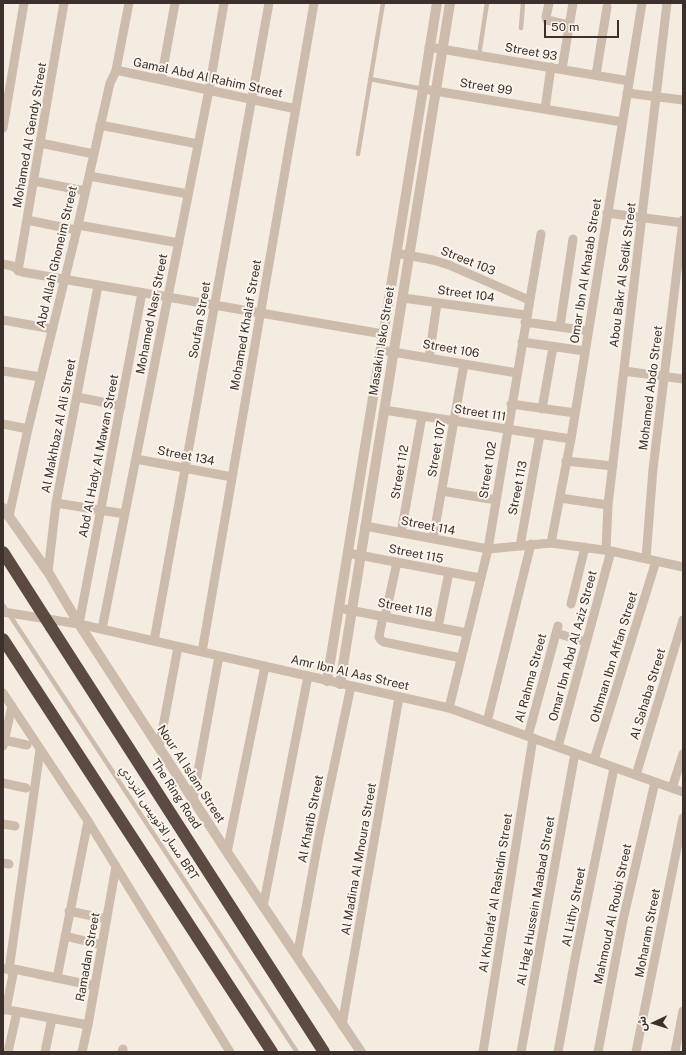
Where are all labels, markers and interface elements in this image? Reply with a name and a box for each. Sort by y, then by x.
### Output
scale bar [546,12,621,38]
text: 50 m [551,20,579,34]
street label: Street 93 [504,40,558,64]
street label: Gamal Abd Al Rahim Street [132,55,284,101]
street label: Mohamed Al Gendy Street [10,61,50,209]
street label: Street 99 [459,76,513,98]
street label: Abd Allah Ghoneim Street [34,185,80,329]
street label: Omar Ibn Al Khatab Street [567,197,605,345]
street label: Abou Bakr Al Sedik Street [607,202,639,348]
street label: Street 103 [439,244,497,278]
street label: Mohamed Nasr Street [133,253,171,375]
street label: Mohamed Khalaf Street [227,258,265,392]
street label: Soufan Street [186,280,214,360]
street label: Street 104 [436,283,496,305]
street label: Masakin Isko Street [366,285,398,397]
street label: Mohamed Abdo Street [636,325,666,451]
street label: Street 106 [421,337,481,361]
street label: Al Makhbaz Al Ali Street [39,358,79,494]
street label: Abd Al Hady Al Mawan Street [76,373,122,539]
street label: Street 111 [453,402,507,424]
street label: Street 107 [425,420,449,478]
street label: Street 102 [476,441,500,499]
street label: Street 134 [156,443,216,469]
street label: Street 112 [388,444,412,500]
street label: Street 113 [506,459,530,517]
street label: Street 114 [399,514,457,538]
street label: Street 115 [387,542,445,566]
street label: Omar Ibn Abd Al Aziz Street [546,569,600,723]
street label: Othman Ibn Affan Street [587,590,641,724]
street label: Street 118 [376,596,434,620]
street label: Al Rahma Street [512,632,550,724]
street label: Al Sahaba Street [627,647,669,741]
street label: Amr Ibn Al Aas Street [289,652,411,694]
street label: Nour Al Islam Street [154,722,228,826]
street label: The Ring Road [148,756,204,832]
street label: مسار الاتوبيس الترددي BRT [117,763,201,883]
street label: Al Khatib Street [295,774,327,864]
street label: Al Madina Al Mnoura Street [338,782,380,936]
street label: Al Kholafa' Al Rashdin Street [476,812,516,974]
street label: Al Hag Hussein Maabad Street [514,815,558,987]
street label: Mahmoud Al Roubi Street [591,842,635,986]
street label: Al Lithy Street [559,866,589,948]
street label: Moharam Street [632,887,664,979]
street label: Ramadan Street [73,911,103,1003]
north arrow [634,1003,674,1043]
text: ش [636,1016,649,1032]

